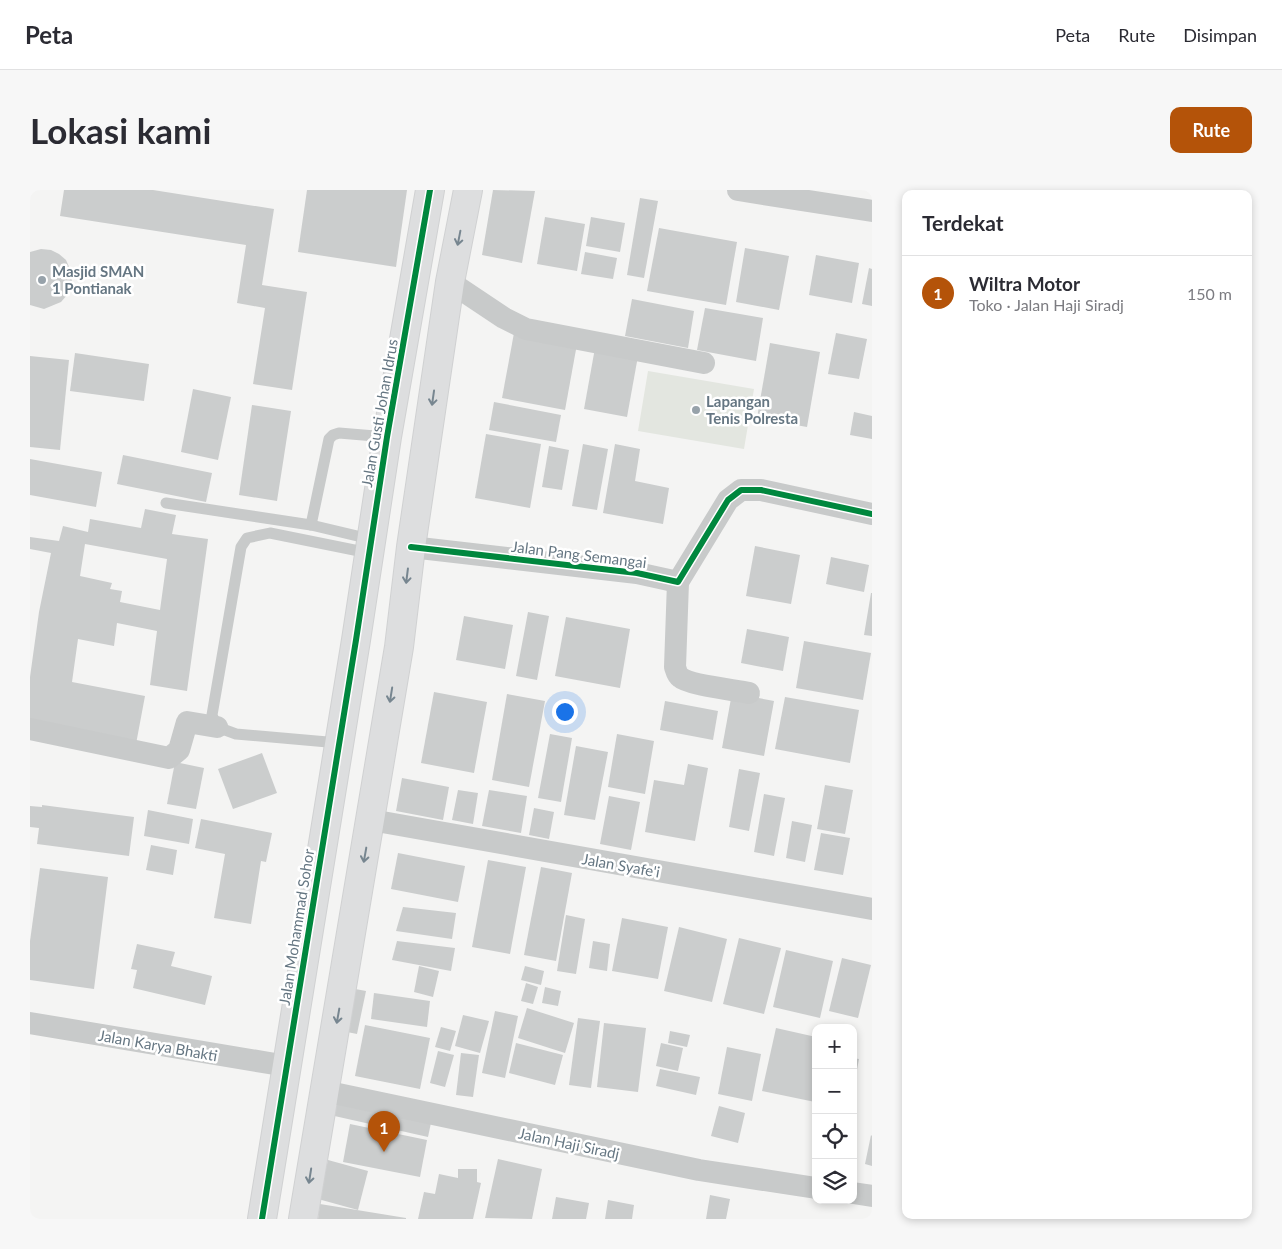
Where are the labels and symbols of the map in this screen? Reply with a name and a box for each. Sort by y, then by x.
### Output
one-way arrow [453,229,463,245]
place label: Masjid SMAN 1 Pontianak [52,262,144,297]
marker: Masjid SMAN 1 Pontianak [36,274,48,286]
street label: Jalan Gusti Johan Idrus [357,337,401,489]
one-way arrow [428,390,438,406]
place label: Lapangan Tenis Polresta [706,392,798,427]
marker: Lapangan Tenis Polresta [690,404,702,416]
street label: Jalan Pang Semangai [510,537,648,571]
one-way arrow [402,568,412,584]
one-way arrow [386,687,396,703]
your location [552,699,578,725]
street label: Jalan Mohammad Sohor [275,847,317,1006]
one-way arrow [359,847,369,863]
street label: Jalan Syafe'i [581,849,661,881]
one-way arrow [332,1007,342,1023]
street label: Jalan Karya Bhakti [97,1026,219,1064]
pin: 1 [368,1111,400,1152]
street label: Jalan Haji Siradj [517,1124,621,1162]
one-way arrow [305,1167,315,1183]

